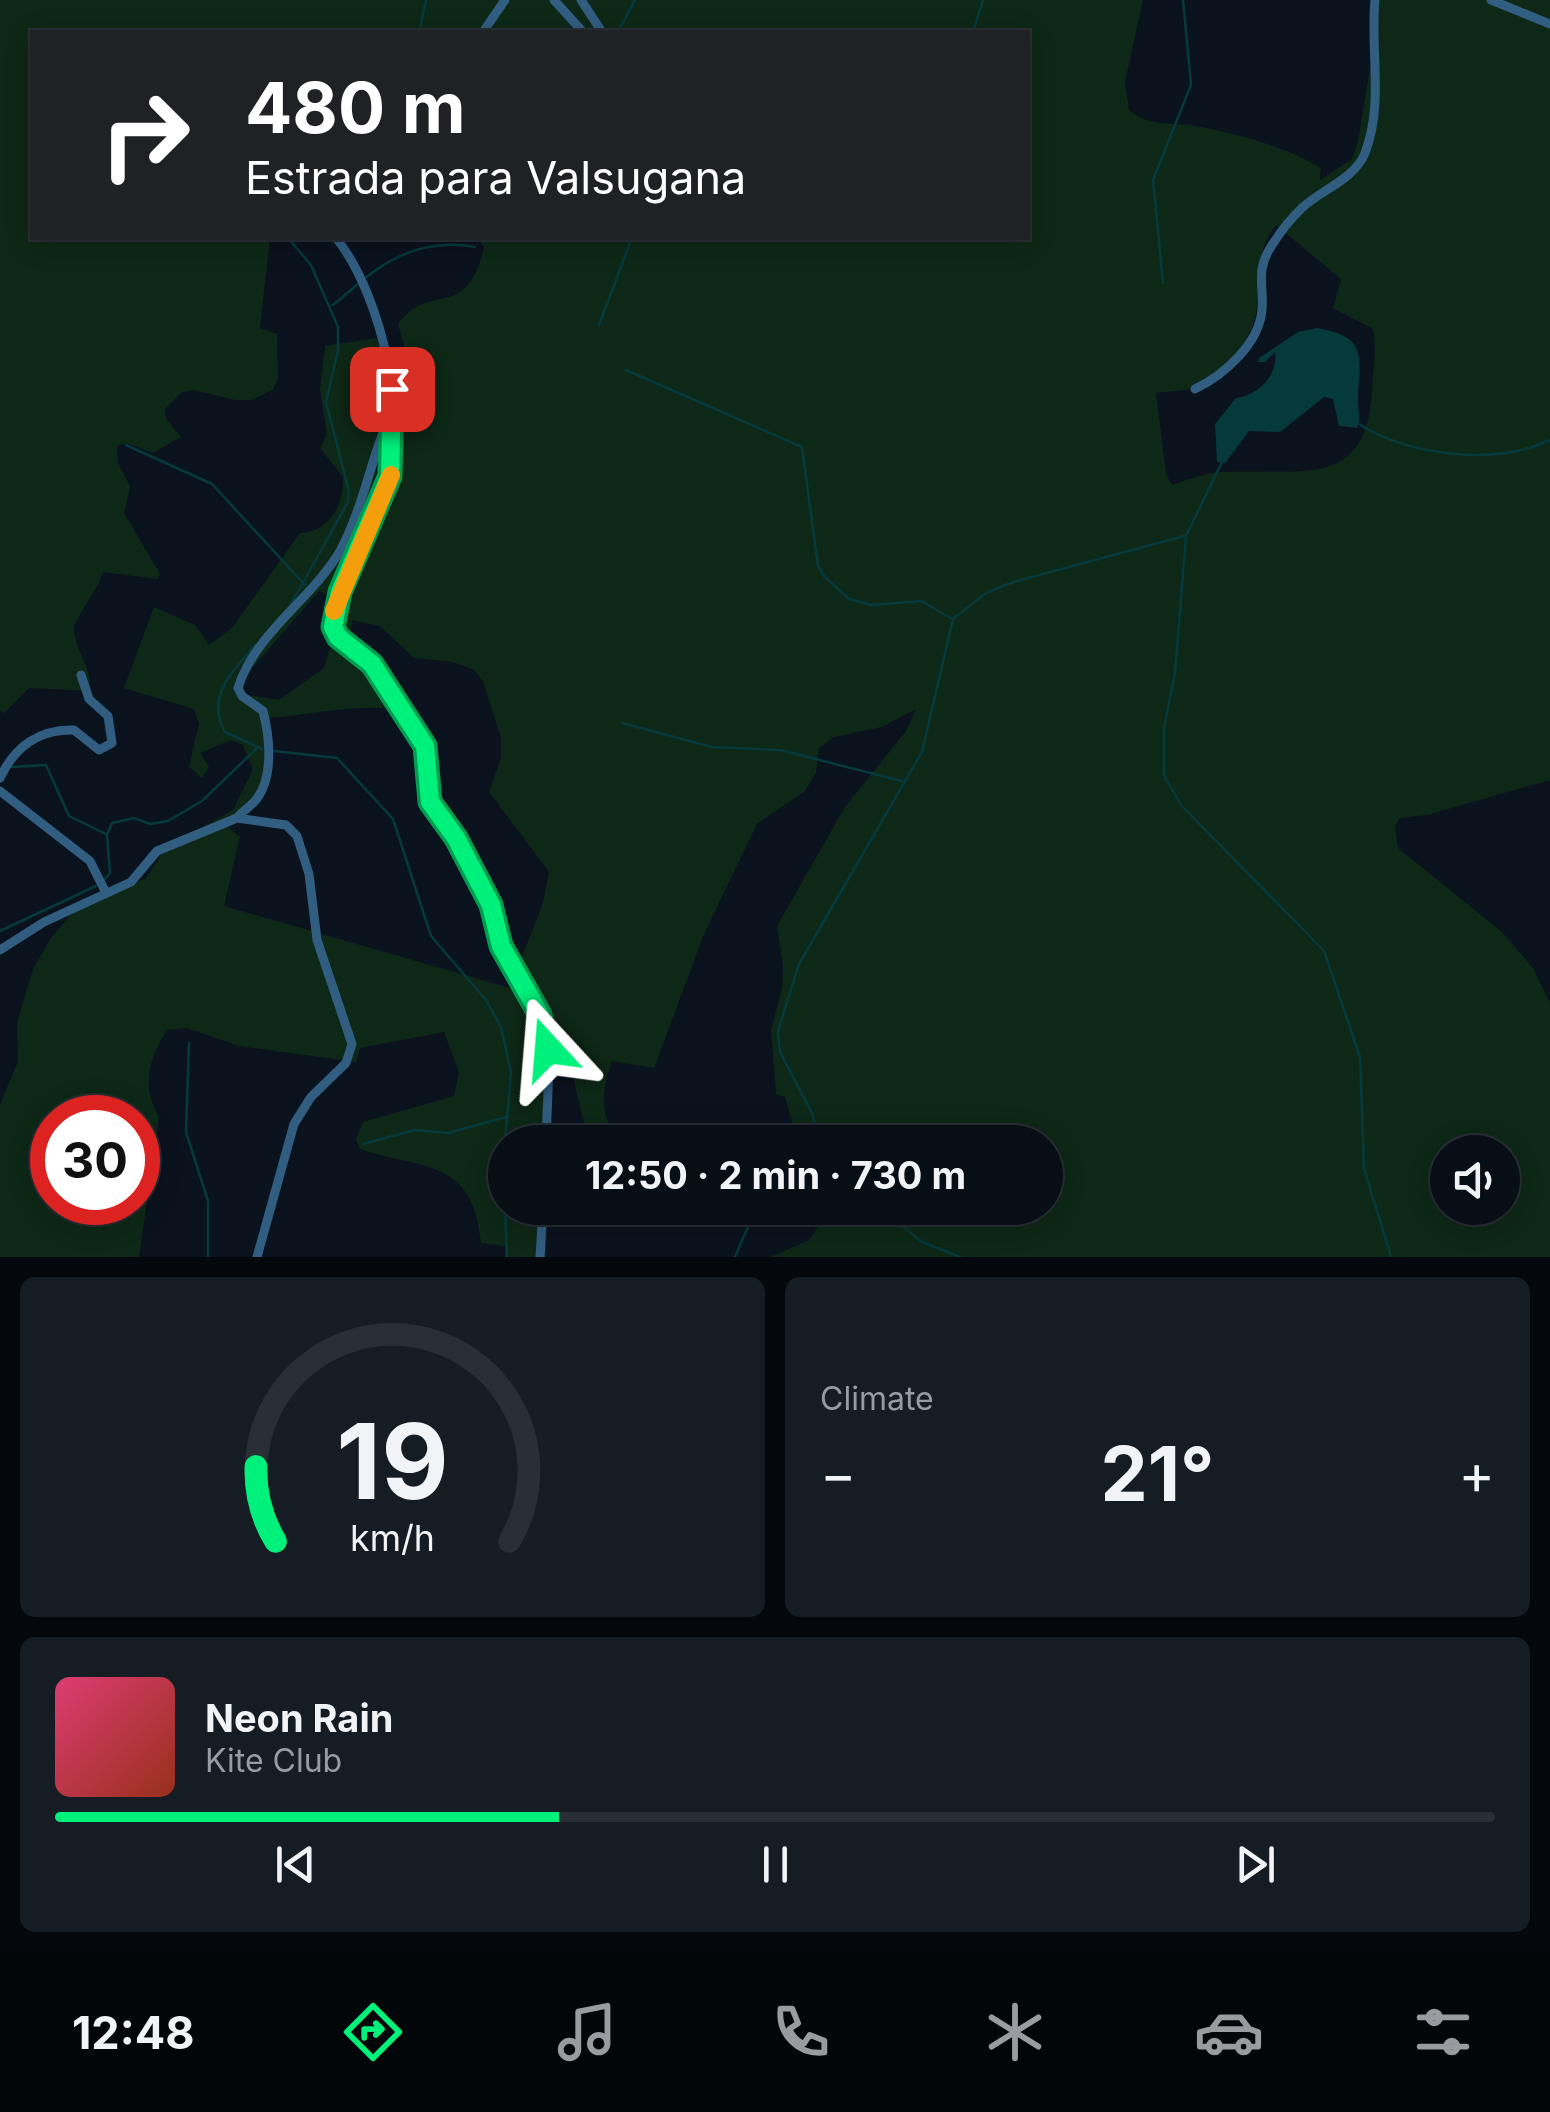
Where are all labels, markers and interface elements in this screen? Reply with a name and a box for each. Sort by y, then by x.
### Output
text: 480 m [245,65,466,150]
icon: right [80,70,210,200]
text: Estrada para Valsugana [245,150,746,205]
pin [350,347,435,432]
icon: arrive [365,362,420,417]
position arrow [496,997,600,1101]
speed limit sign: 30 [30,1095,160,1225]
map controls [1430,1135,1520,1225]
button: sound [1430,1135,1520,1225]
text: 12:50 · 2 min · 730 m [585,1152,966,1198]
text: Climate [820,1379,934,1418]
text: 19 [336,1398,449,1524]
text: 21° [1100,1428,1215,1519]
text: − [820,1441,856,1507]
text: + [1459,1441,1495,1507]
text: km/h [350,1516,435,1560]
text: Neon Rain [205,1695,393,1741]
text: Kite Club [205,1741,342,1780]
icon: previous [268,1837,323,1892]
icon: pause [748,1837,803,1892]
icon: next [1228,1837,1283,1892]
icon: directions [338,1997,408,2067]
icon: music [552,1997,622,2067]
icon: phone [766,1997,836,2067]
icon: climate [980,1997,1050,2067]
icon: car [1194,1997,1264,2067]
icon: filters [1408,1997,1478,2067]
text: 12:48 [72,2005,194,2060]

